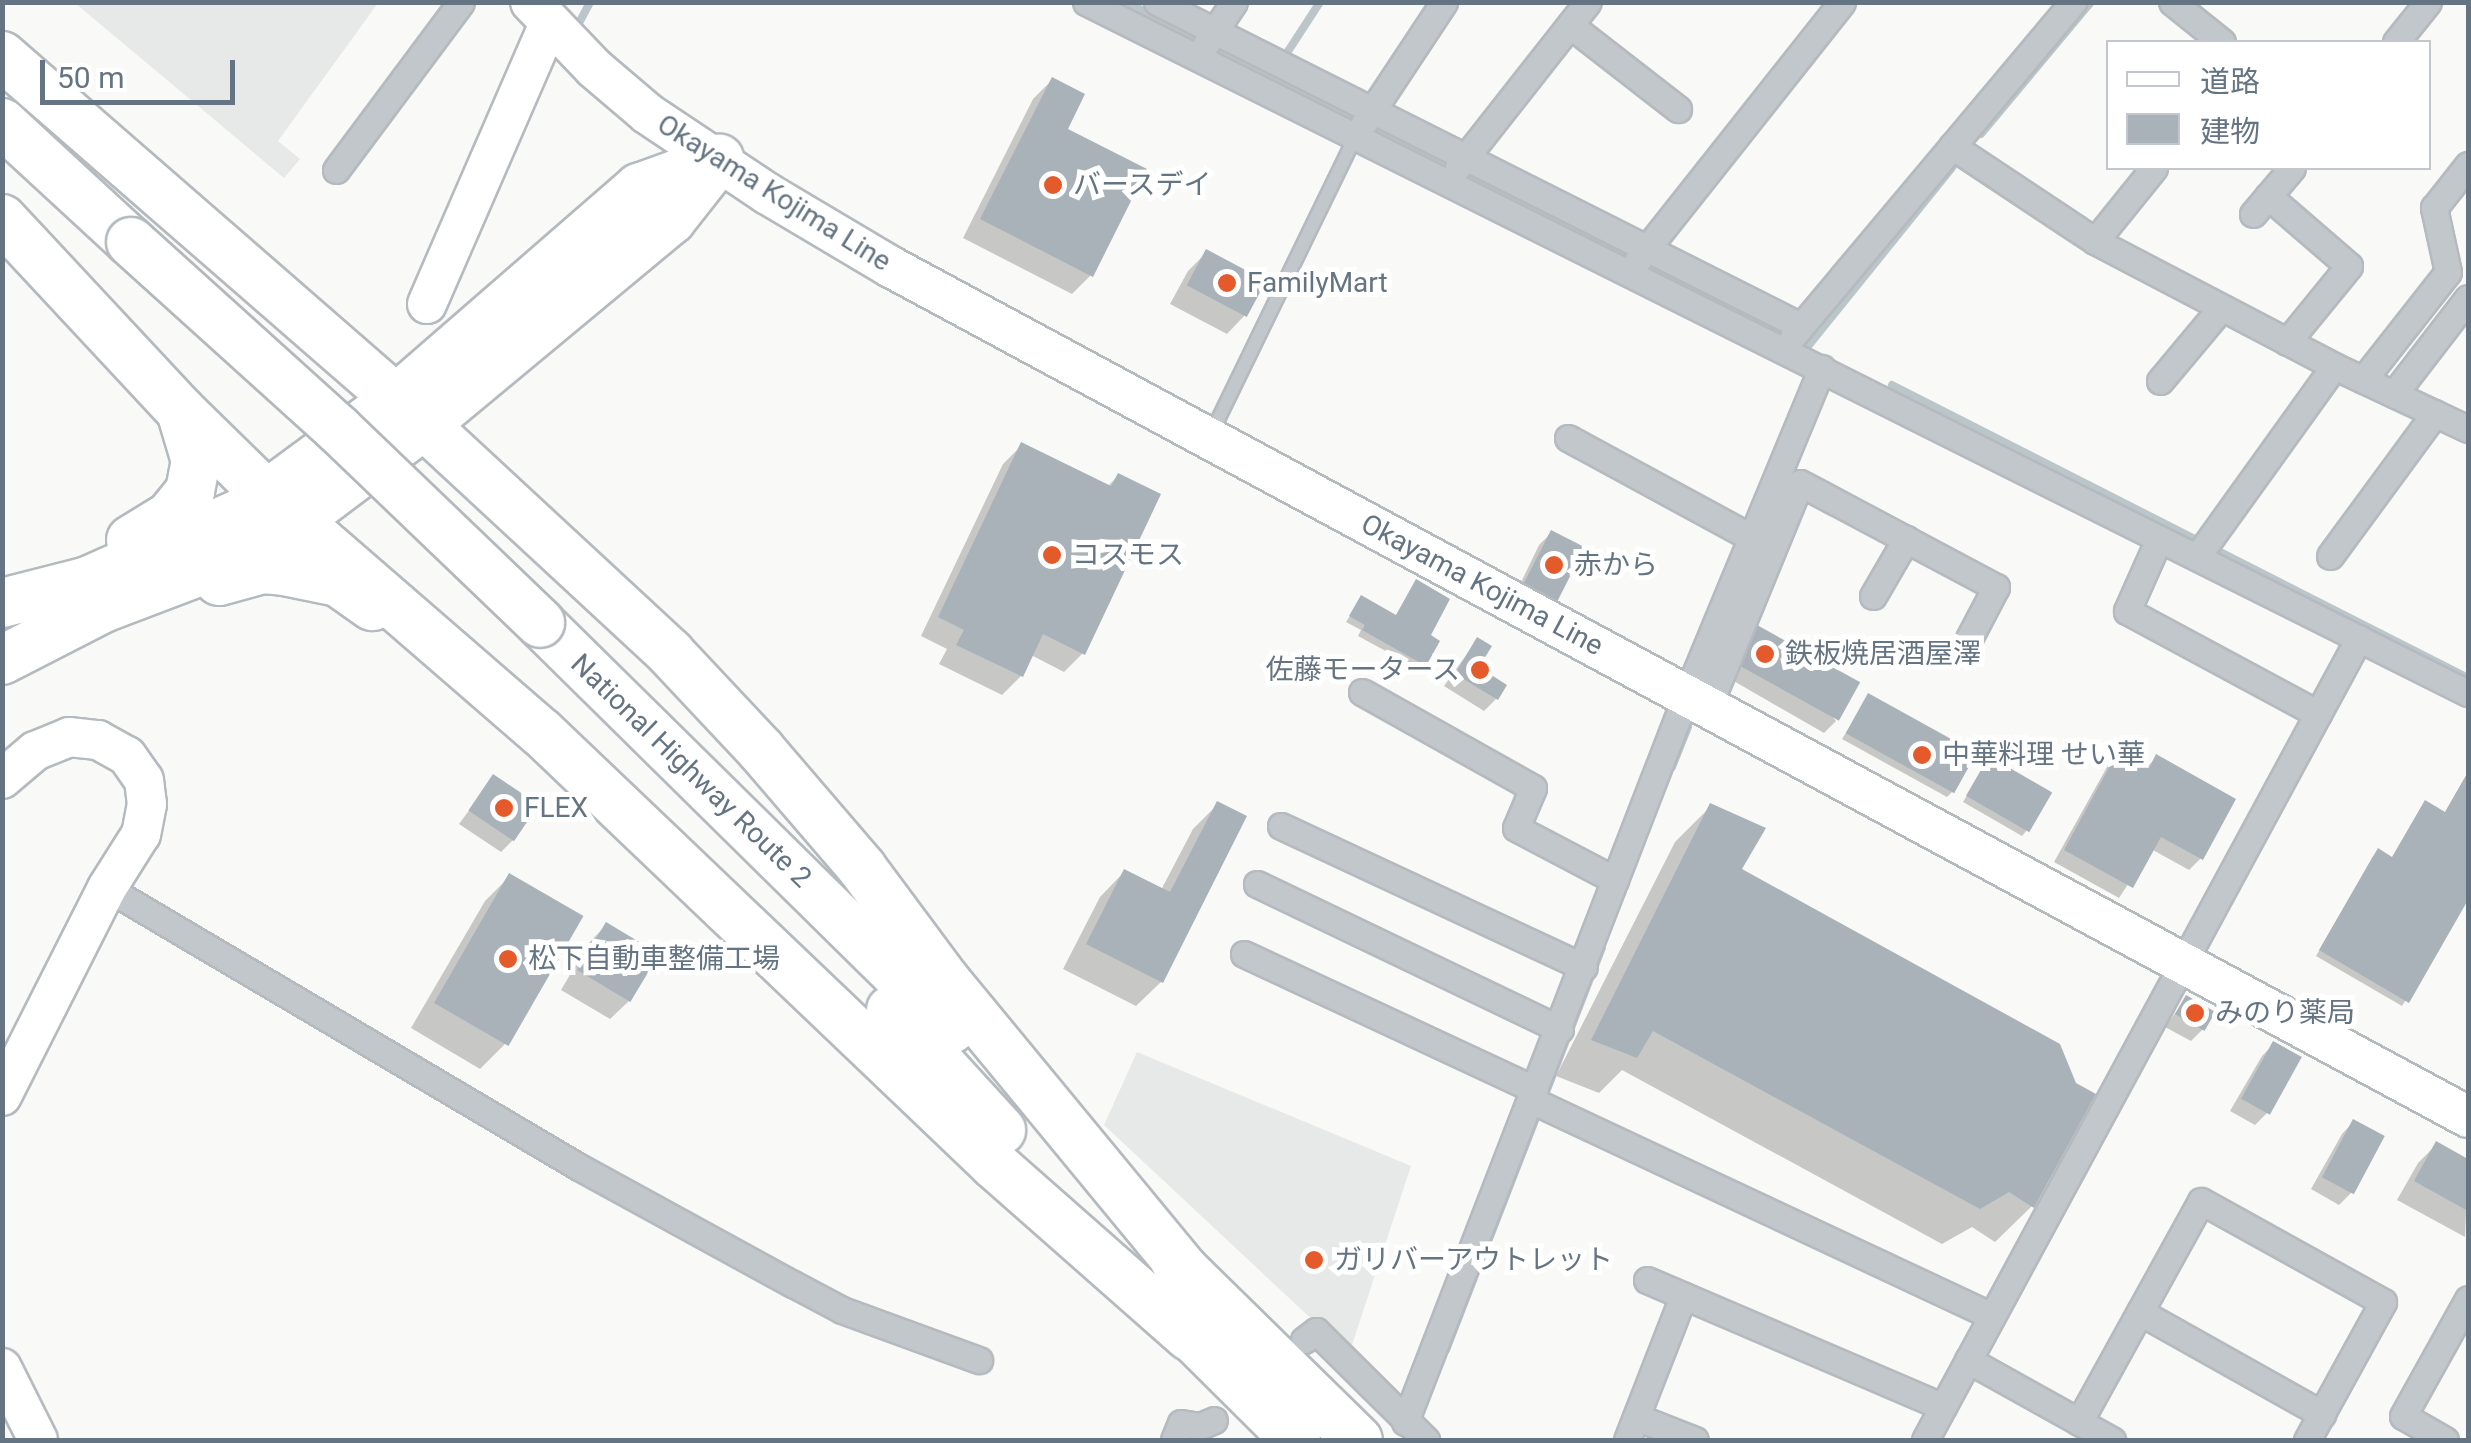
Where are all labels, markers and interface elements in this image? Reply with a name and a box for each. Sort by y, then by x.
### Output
scale bar [45,40,240,102]
legend [2106,40,2431,170]
text: 50 m [57,60,124,95]
text: 道路 [2200,64,2260,99]
street label: Okayama Kojima Line [651,107,897,279]
text: 建物 [2200,114,2260,149]
place label: バースデイ [1073,168,1213,202]
marker: バースデイ [1042,174,1064,196]
place label: FamilyMart [1247,266,1388,300]
marker: FamilyMart [1216,272,1238,294]
street label: Okayama Kojima Line [1355,507,1609,663]
place label: コスモス [1072,538,1184,572]
marker: コスモス [1041,544,1063,566]
place label: 赤から [1574,548,1658,582]
marker: 赤から [1543,554,1565,576]
place label: 鉄板焼居酒屋澤 [1785,637,1981,671]
marker: 鉄板焼居酒屋澤 [1754,643,1776,665]
street label: National Highway Route 2 [564,647,818,895]
place label: 佐藤モータース [1264,653,1460,687]
marker: 佐藤モータース [1469,659,1491,681]
place label: 中華料理 せい華 [1942,738,2145,772]
marker: 中華料理 せい華 [1911,744,1933,766]
place label: FLEX [524,791,588,825]
marker: FLEX [493,797,515,819]
place label: 松下自動車整備工場 [528,942,780,976]
marker: 松下自動車整備工場 [497,948,519,970]
place label: みのり薬局 [2215,996,2355,1030]
marker: みのり薬局 [2184,1002,2206,1024]
place label: ガリバーアウトレット [1334,1243,1614,1277]
marker: ガリバーアウトレット [1303,1249,1325,1271]

